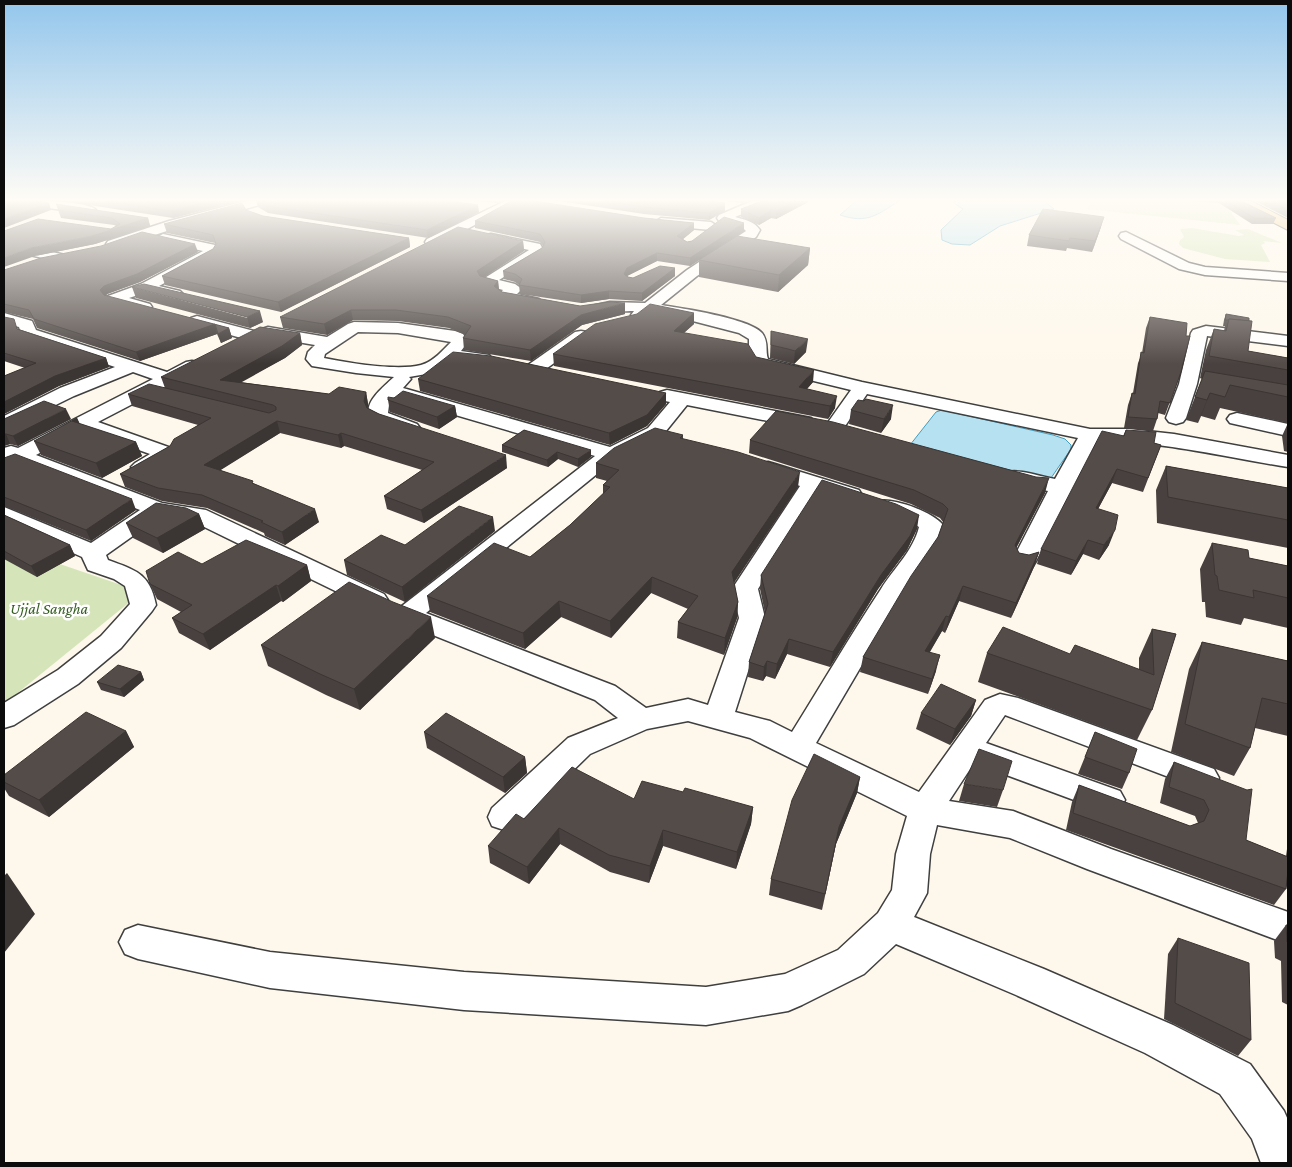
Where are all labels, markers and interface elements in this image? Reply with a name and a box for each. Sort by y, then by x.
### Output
park label: Ujjal Sangha [10,600,89,618]

